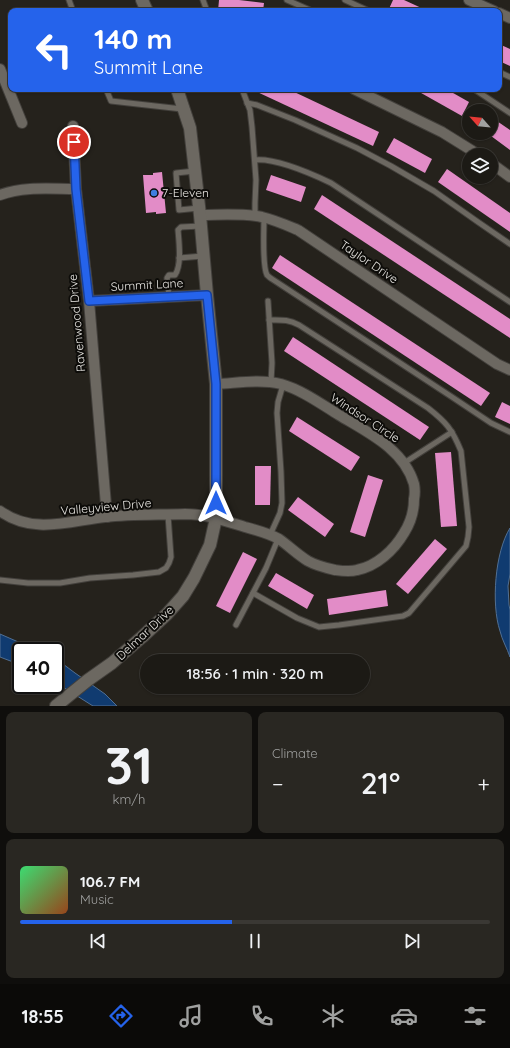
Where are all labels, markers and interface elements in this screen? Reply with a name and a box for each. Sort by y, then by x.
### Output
text: 140 m [94,21,172,56]
icon: left [28,24,80,76]
text: Summit Lane [94,56,203,79]
north arrow [462,104,498,140]
map controls [462,104,498,184]
pin [57,125,91,159]
icon: arrive [63,131,85,153]
button: layers [462,148,498,184]
place label: 7-Eleven [162,185,209,200]
marker: 7-Eleven [149,188,159,198]
street label: Taylor Drive [337,237,401,287]
street label: Ravenwood Drive [65,273,88,373]
street label: Summit Lane [110,275,184,294]
street label: Windsor Circle [328,390,403,446]
position arrow [195,482,237,524]
street label: Valleyview Drive [60,495,152,518]
street label: Delmar Drive [113,602,177,663]
speed limit sign: 40 [12,642,64,694]
text: 18:56 · 1 min · 320 m [187,664,323,683]
text: 31 [105,732,153,797]
text: Climate [272,745,318,761]
text: 21° [361,764,400,802]
text: − [272,770,283,798]
text: + [478,770,490,798]
text: km/h [113,791,145,807]
text: 106.7 FM [80,872,140,891]
text: Music [80,891,114,907]
icon: previous [87,930,109,952]
icon: pause [244,930,266,952]
icon: next [401,930,423,952]
icon: directions [107,1002,135,1030]
icon: music [177,1002,205,1030]
icon: phone [248,1002,276,1030]
icon: climate [319,1002,347,1030]
icon: car [390,1002,418,1030]
icon: filters [461,1002,489,1030]
text: 18:55 [21,1005,64,1028]

